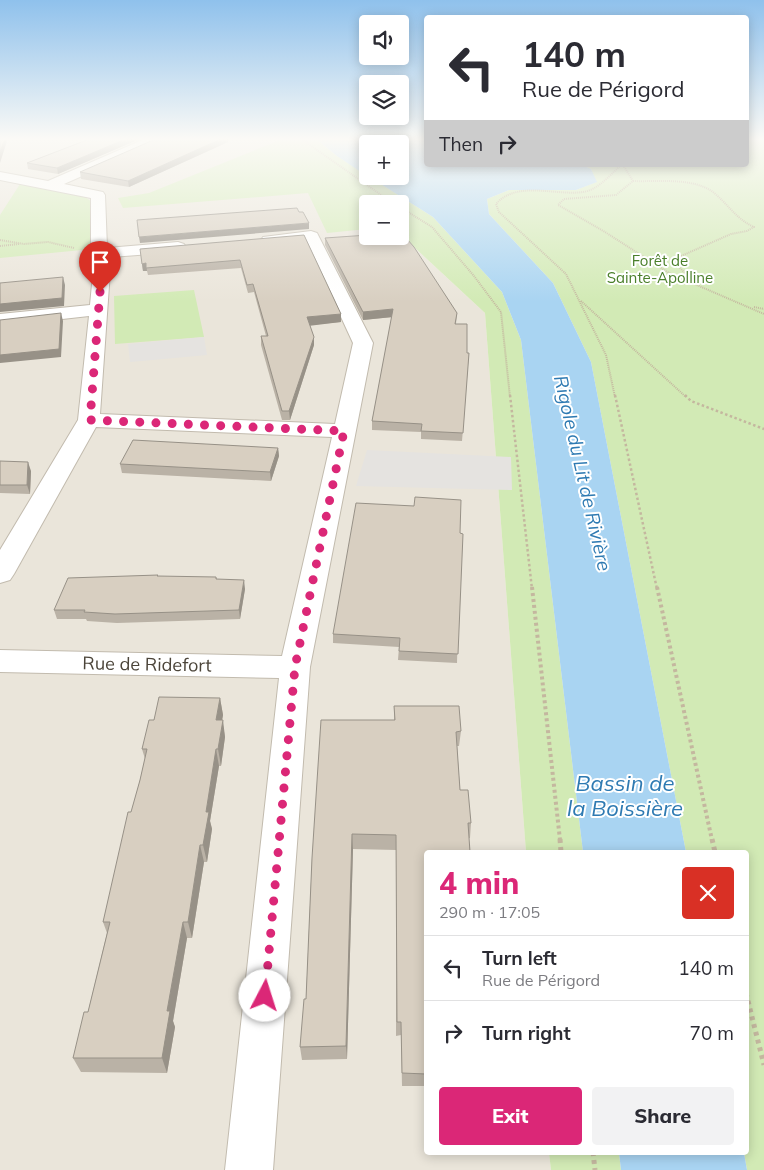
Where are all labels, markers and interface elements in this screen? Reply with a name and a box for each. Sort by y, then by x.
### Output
map controls [359,15,409,245]
button: sound [359,15,409,65]
text: 140 m [522,32,626,76]
icon: left [439,35,504,100]
button: layers [359,75,409,125]
text: Rue de Périgord [522,75,684,103]
icon: right [493,130,521,158]
text: Then [439,132,483,156]
button: + [359,135,409,185]
button: − [359,195,409,245]
pin [79,241,121,292]
icon: arrive [86,248,114,276]
park label: Forêt de Sainte-Apolline [607,251,713,287]
water label: Rigole du Lit de Rivière [549,373,617,573]
street label: Rue de Ridefort [82,651,212,677]
water label: Bassin de la Boissière [567,769,683,822]
text: 4 min [439,864,519,902]
button: close [682,867,734,919]
text: 290 m · 17:05 [439,902,540,922]
text: Turn left [482,946,557,970]
icon: left [439,954,467,982]
text: 140 m [678,956,734,980]
position arrow [238,969,290,1021]
text: Rue de Périgord [482,970,600,990]
icon: right [439,1019,467,1047]
text: Turn right [482,1021,571,1045]
text: 70 m [690,1021,734,1045]
button: Exit [439,1087,582,1145]
button: Share [592,1087,734,1145]

